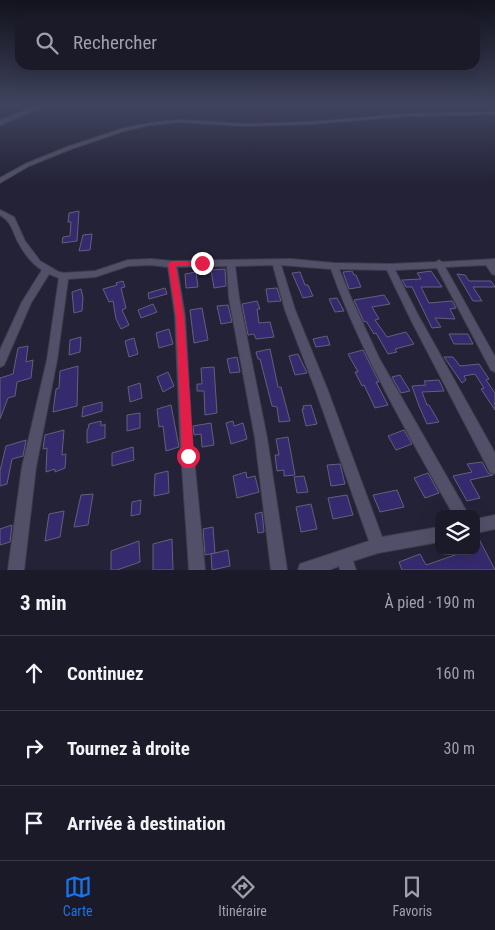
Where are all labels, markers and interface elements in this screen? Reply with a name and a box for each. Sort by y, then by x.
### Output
search box [15,15,480,70]
icon: search [33,29,61,57]
text: Rechercher [73,31,157,54]
route end [191,252,214,275]
route start [177,445,200,468]
map controls [435,510,480,555]
button: layers [435,510,480,555]
text: 3 min [20,591,67,615]
text: À pied · 190 m [384,593,475,612]
icon: ahead [20,659,48,687]
text: Continuez [67,662,144,685]
text: 160 m [436,664,475,683]
icon: right [20,734,48,762]
text: Tournez à droite [67,737,190,760]
text: 30 m [443,739,475,758]
icon: arrive [20,809,48,837]
text: Arrivée à destination [67,812,226,835]
tab: Carte [63,873,93,919]
tab: Itinéraire [218,873,267,919]
tab: Favoris [392,873,432,919]

